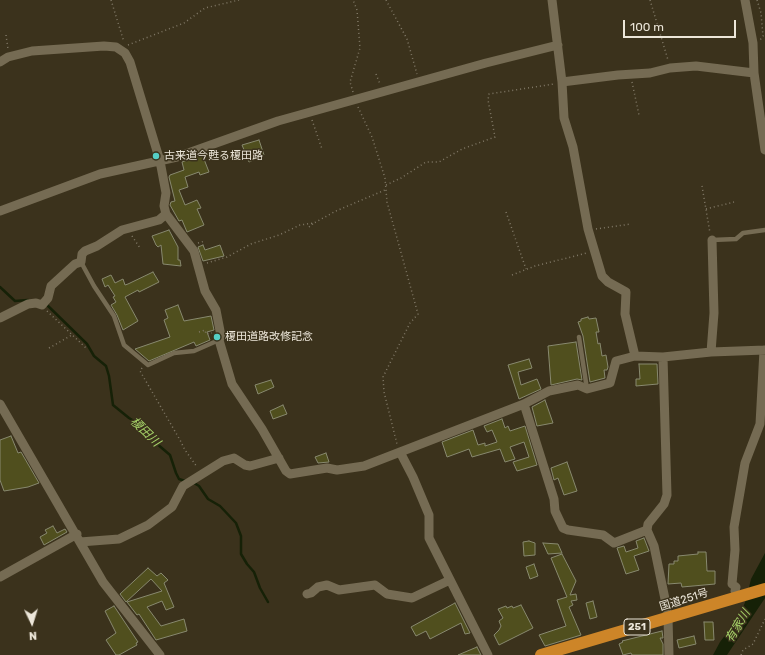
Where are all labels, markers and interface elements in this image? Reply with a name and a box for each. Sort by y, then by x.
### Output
scale bar [625,12,738,38]
text: 100 m [630,20,664,34]
place label: 古来道今甦る榎田路 [164,149,263,163]
marker: 古来道今甦る榎田路 [151,151,161,161]
place label: 榎田道路改修記念 [225,330,313,344]
marker: 榎田道路改修記念 [212,332,222,342]
water label: 榎田川 [127,414,163,450]
street label: 国道251号 [658,586,710,614]
north arrow [12,603,52,643]
water label: 有家川 [723,607,753,645]
road number: 251 [624,619,650,635]
text: N [28,629,37,642]

